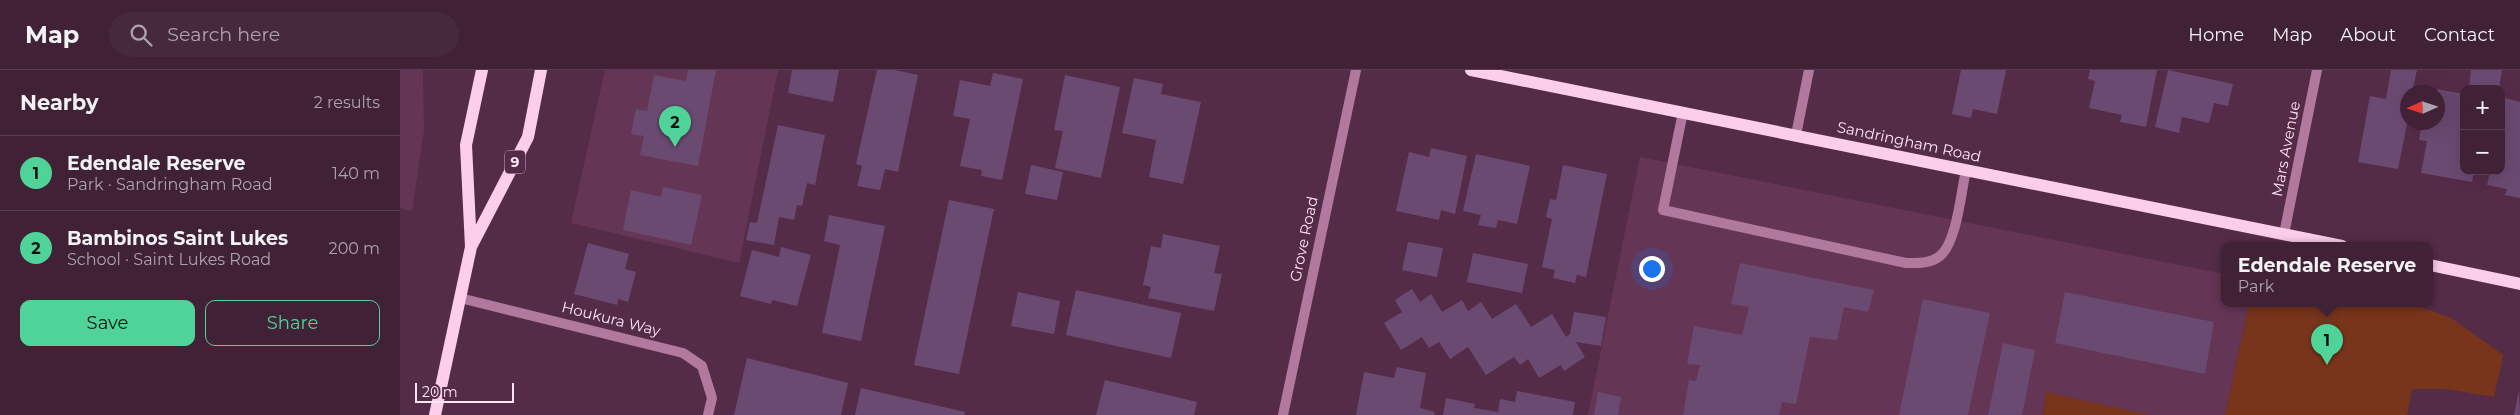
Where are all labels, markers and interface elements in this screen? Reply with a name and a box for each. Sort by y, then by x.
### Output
search box [109,12,459,57]
text: Map [25,20,79,49]
icon: search [127,21,155,49]
text: Search here [167,23,280,46]
text: Home [2188,24,2244,46]
text: Map [2272,24,2312,46]
text: About [2340,24,2396,46]
text: Contact [2424,24,2495,46]
north arrow [2400,85,2445,130]
map controls [2460,85,2505,175]
button: + [2460,85,2505,130]
text: Nearby [20,90,99,115]
text: 2 results [314,93,380,112]
street label: Mars Avenue [2267,99,2304,198]
pin: 2 [659,106,691,147]
street label: Sandringham Road [1835,117,1983,166]
button: − [2460,130,2505,175]
road number: 9 [505,150,525,174]
text: Edendale Reserve [67,152,246,175]
text: 1 [33,164,39,183]
text: 140 m [332,164,380,183]
text: Park · Sandringham Road [67,175,273,194]
street label: Grove Road [1285,195,1322,283]
text: Bambinos Saint Lukes [67,227,288,250]
text: 2 [31,239,41,258]
text: 200 m [329,239,380,258]
popup [2221,242,2433,307]
text: School · Saint Lukes Road [67,250,271,269]
text: Edendale Reserve [2238,254,2416,277]
your location [1639,256,1665,282]
text: Park [2238,277,2274,296]
street label: Houkura Way [560,297,663,340]
button: Save [20,300,195,346]
button: Share [205,300,380,346]
pin: 1 [2311,324,2343,365]
scale bar [415,380,514,403]
text: 20 m [422,383,458,401]

